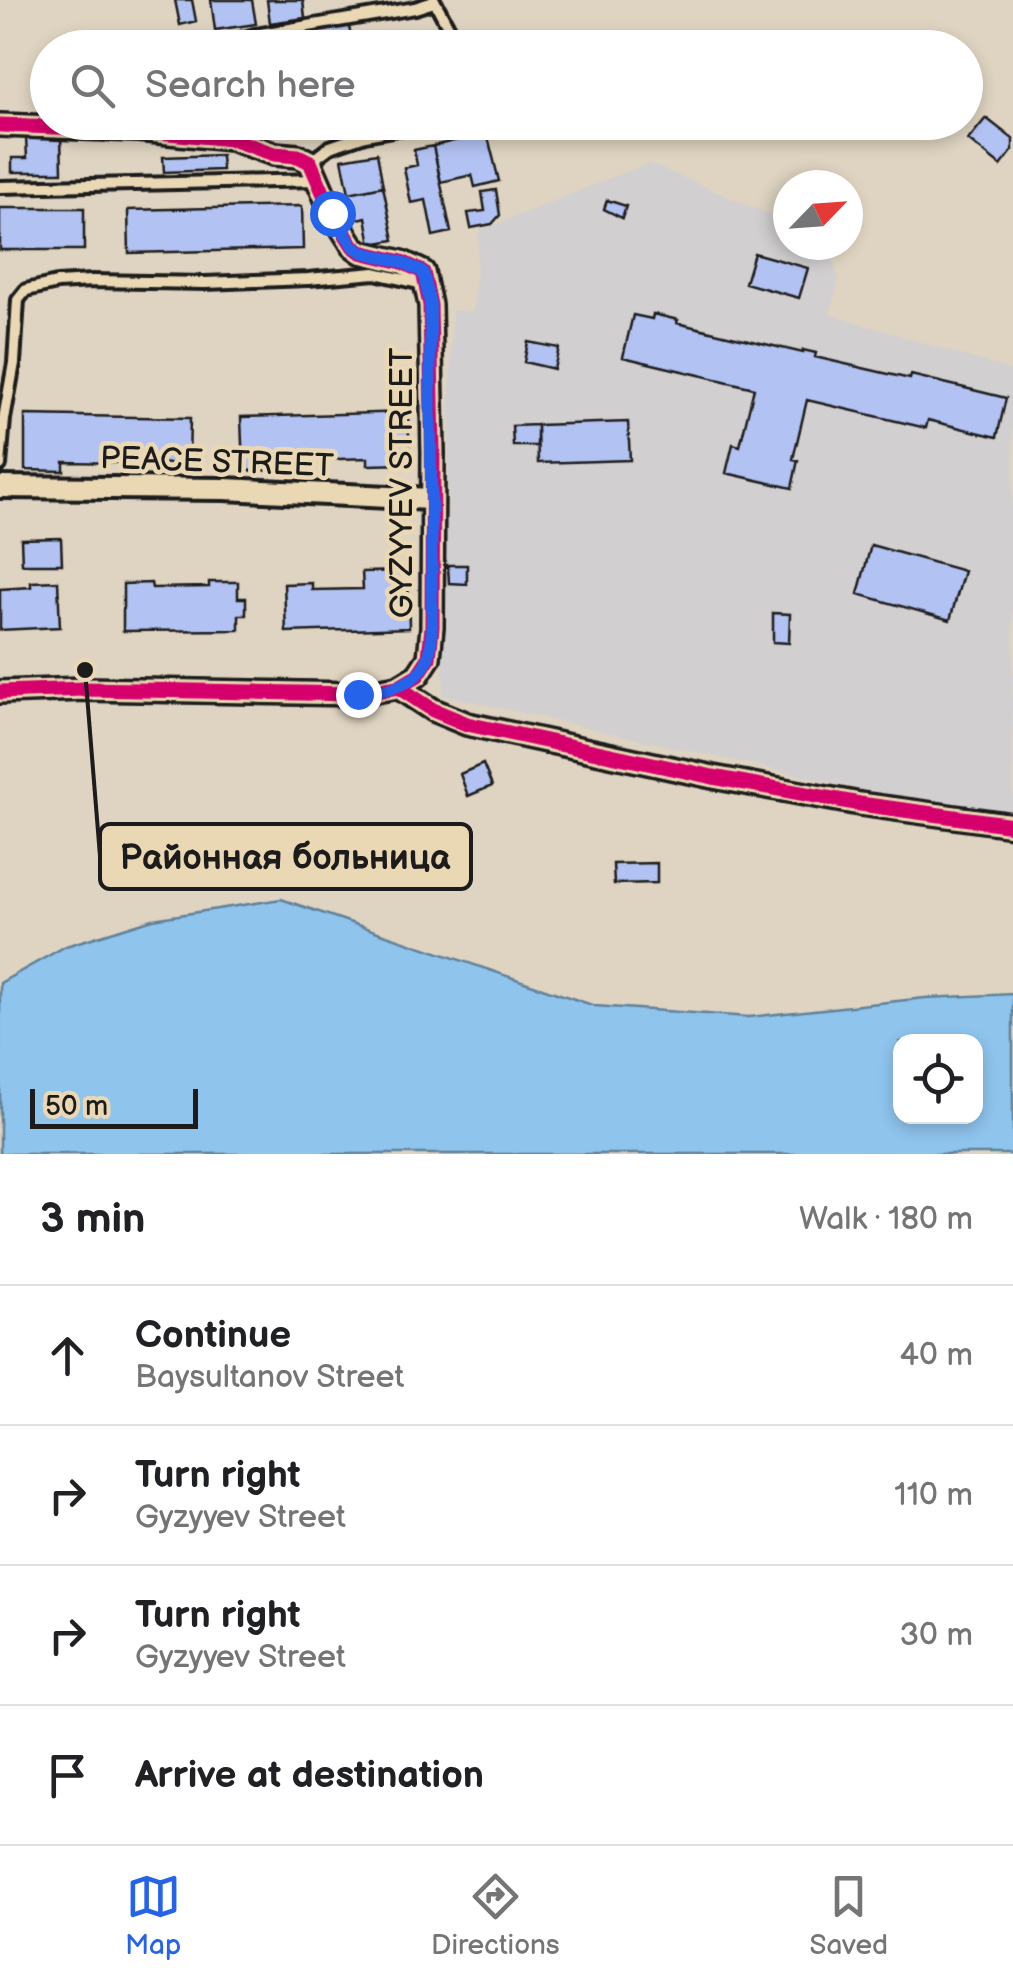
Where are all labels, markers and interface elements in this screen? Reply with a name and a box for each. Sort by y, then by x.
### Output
search box [30,30,983,140]
icon: search [65,58,120,113]
text: Search here [145,63,356,108]
north arrow [773,170,863,260]
route start [310,191,356,237]
street label: GYZYYEV STREET [383,348,422,618]
street label: PEACE STREET [99,439,335,486]
route end [336,672,382,718]
callout: Районная больница [100,824,471,889]
text: Районная больница [120,837,451,880]
map controls [893,1034,983,1124]
button: locate [893,1034,983,1124]
scale bar [30,1084,198,1128]
text: 50 m [45,1090,108,1123]
text: 3 min [40,1194,145,1245]
text: Walk · 180 m [799,1200,973,1239]
text: Continue [135,1313,291,1358]
icon: ahead [40,1328,95,1383]
text: 40 m [900,1336,973,1375]
text: Baysultanov Street [135,1358,404,1397]
text: Turn right [135,1453,300,1498]
icon: right [40,1468,95,1523]
text: 110 m [894,1476,973,1515]
text: Gyzyyev Street [135,1498,346,1537]
text: Turn right [135,1593,300,1638]
icon: right [40,1608,95,1663]
text: 30 m [899,1616,973,1655]
text: Gyzyyev Street [135,1638,346,1677]
icon: arrive [40,1748,95,1803]
text: Arrive at destination [135,1753,484,1798]
tab: Map [125,1869,181,1962]
tab: Directions [431,1869,560,1962]
tab: Saved [810,1869,888,1962]

